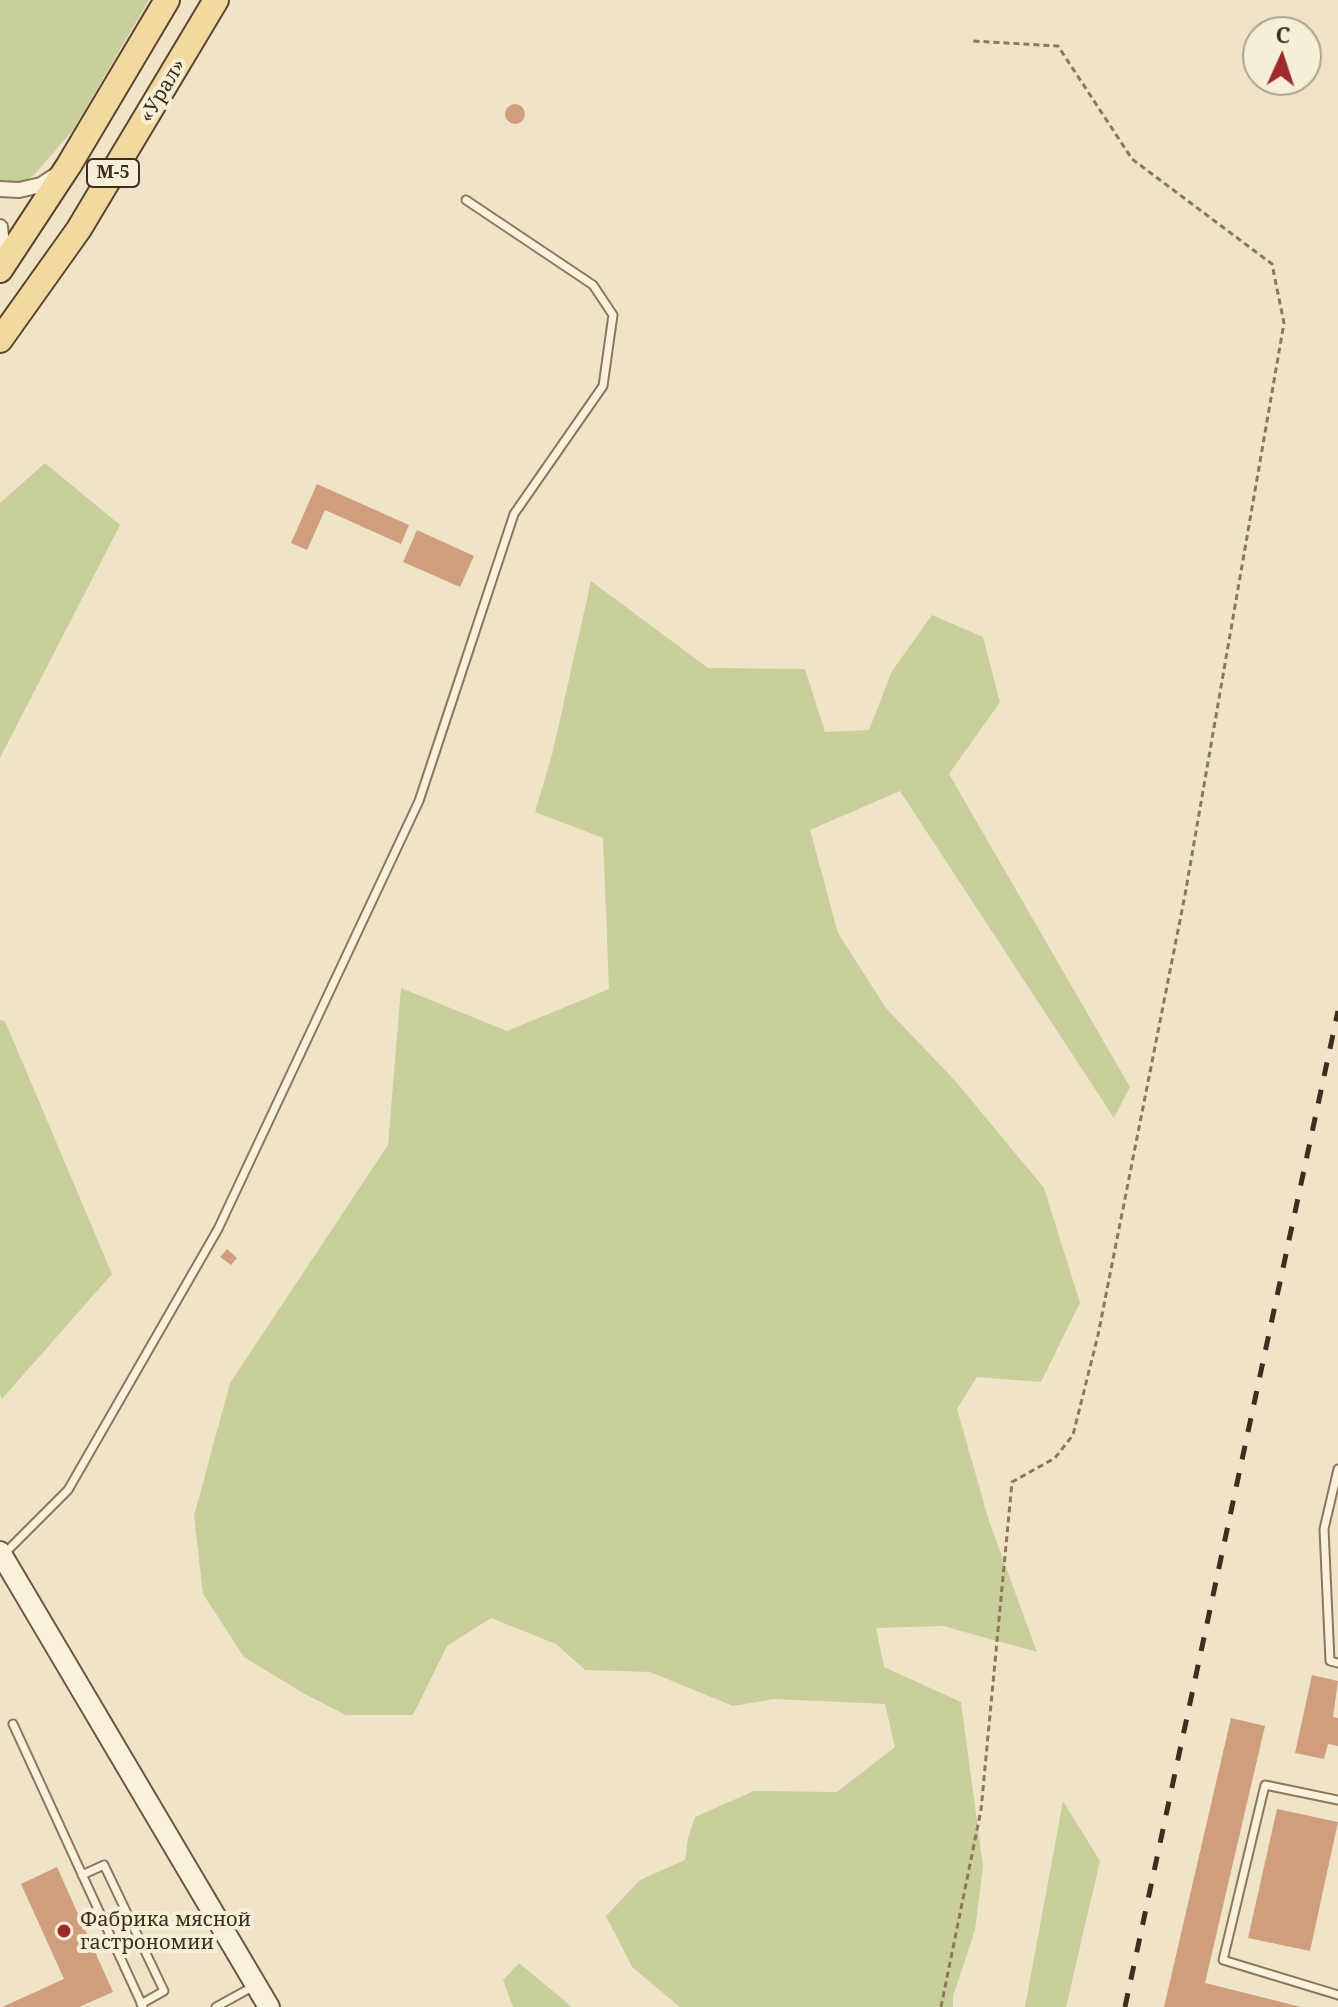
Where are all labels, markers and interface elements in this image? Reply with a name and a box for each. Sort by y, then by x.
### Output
north arrow [1242,16,1322,96]
text: С [1275,19,1291,49]
street label: «Урал» [135,55,191,127]
road number: М-5 [87,159,139,187]
place label: Фабрика мясной гастрономии [80,1908,251,1955]
marker: Фабрика мясной гастрономии [55,1922,73,1940]

